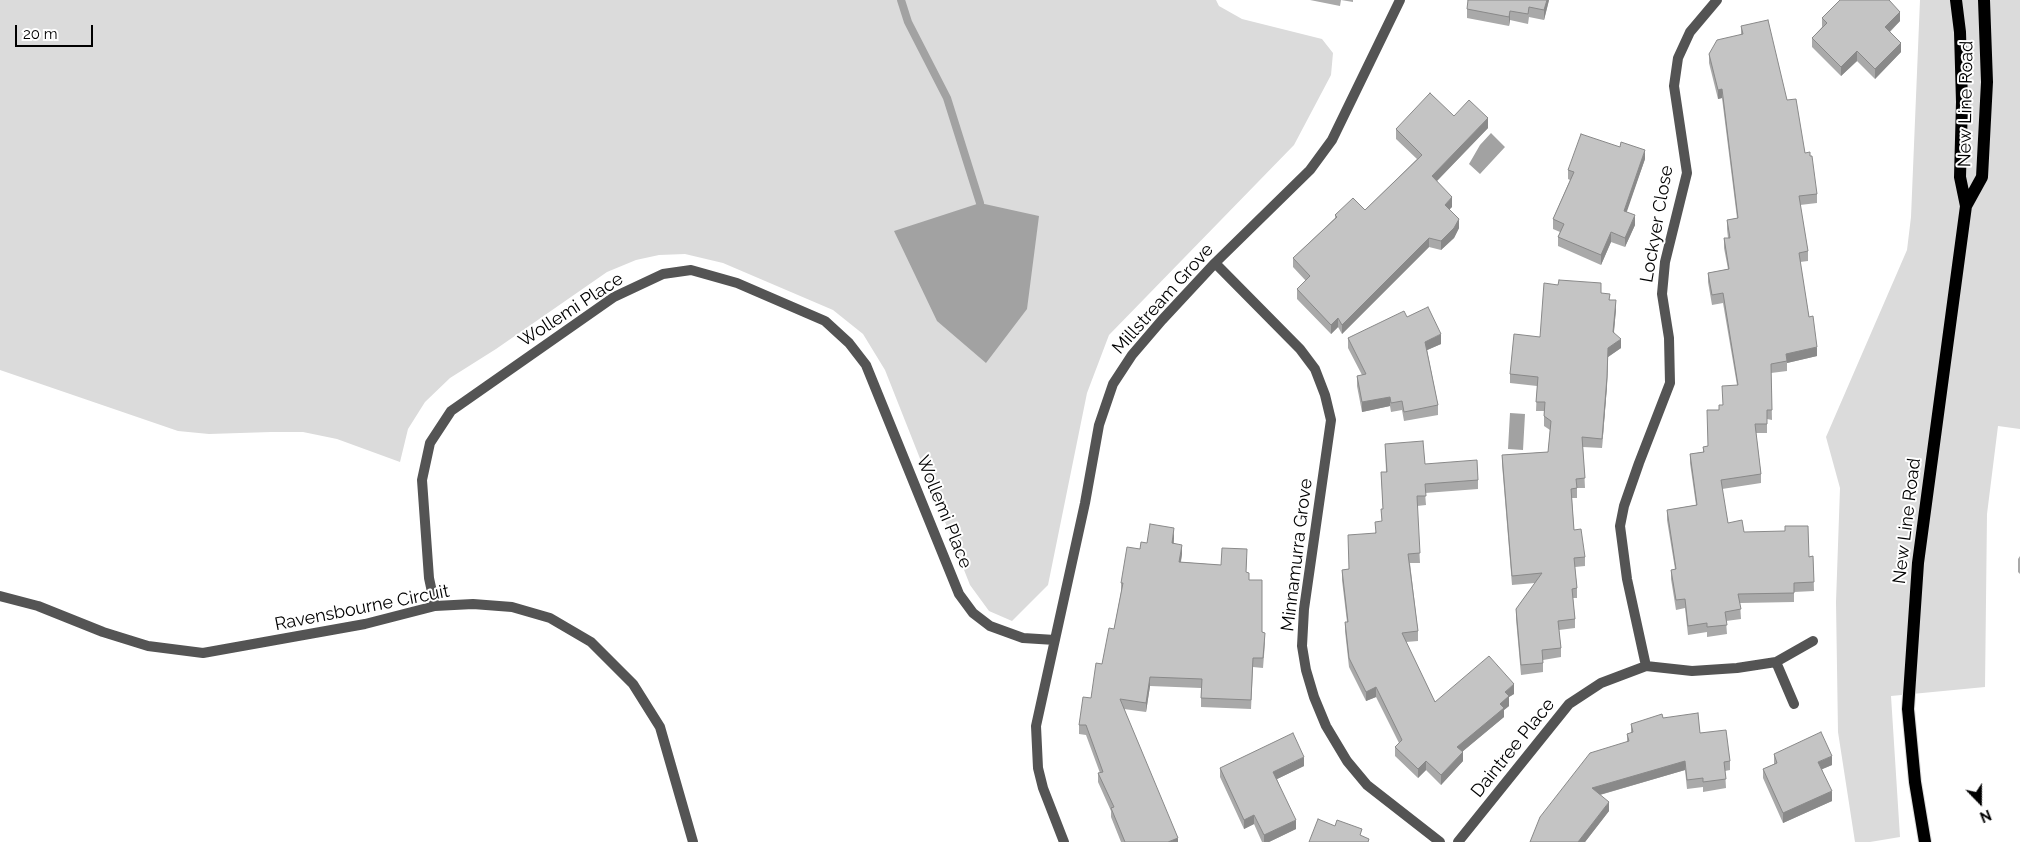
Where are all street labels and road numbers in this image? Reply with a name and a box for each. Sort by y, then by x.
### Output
street label: New Line Road [1954,41,1978,167]
street label: Lockyer Close [1636,164,1678,284]
street label: Millstream Grove [1108,239,1218,359]
street label: Wollemi Place [515,268,627,352]
street label: Wollemi Place [912,452,976,572]
street label: New Line Road [1889,457,1925,585]
street label: Minnamurra Grove [1277,477,1317,633]
street label: Ravensbourne Circuit [273,580,451,636]
street label: Daintree Place [1467,694,1559,802]

